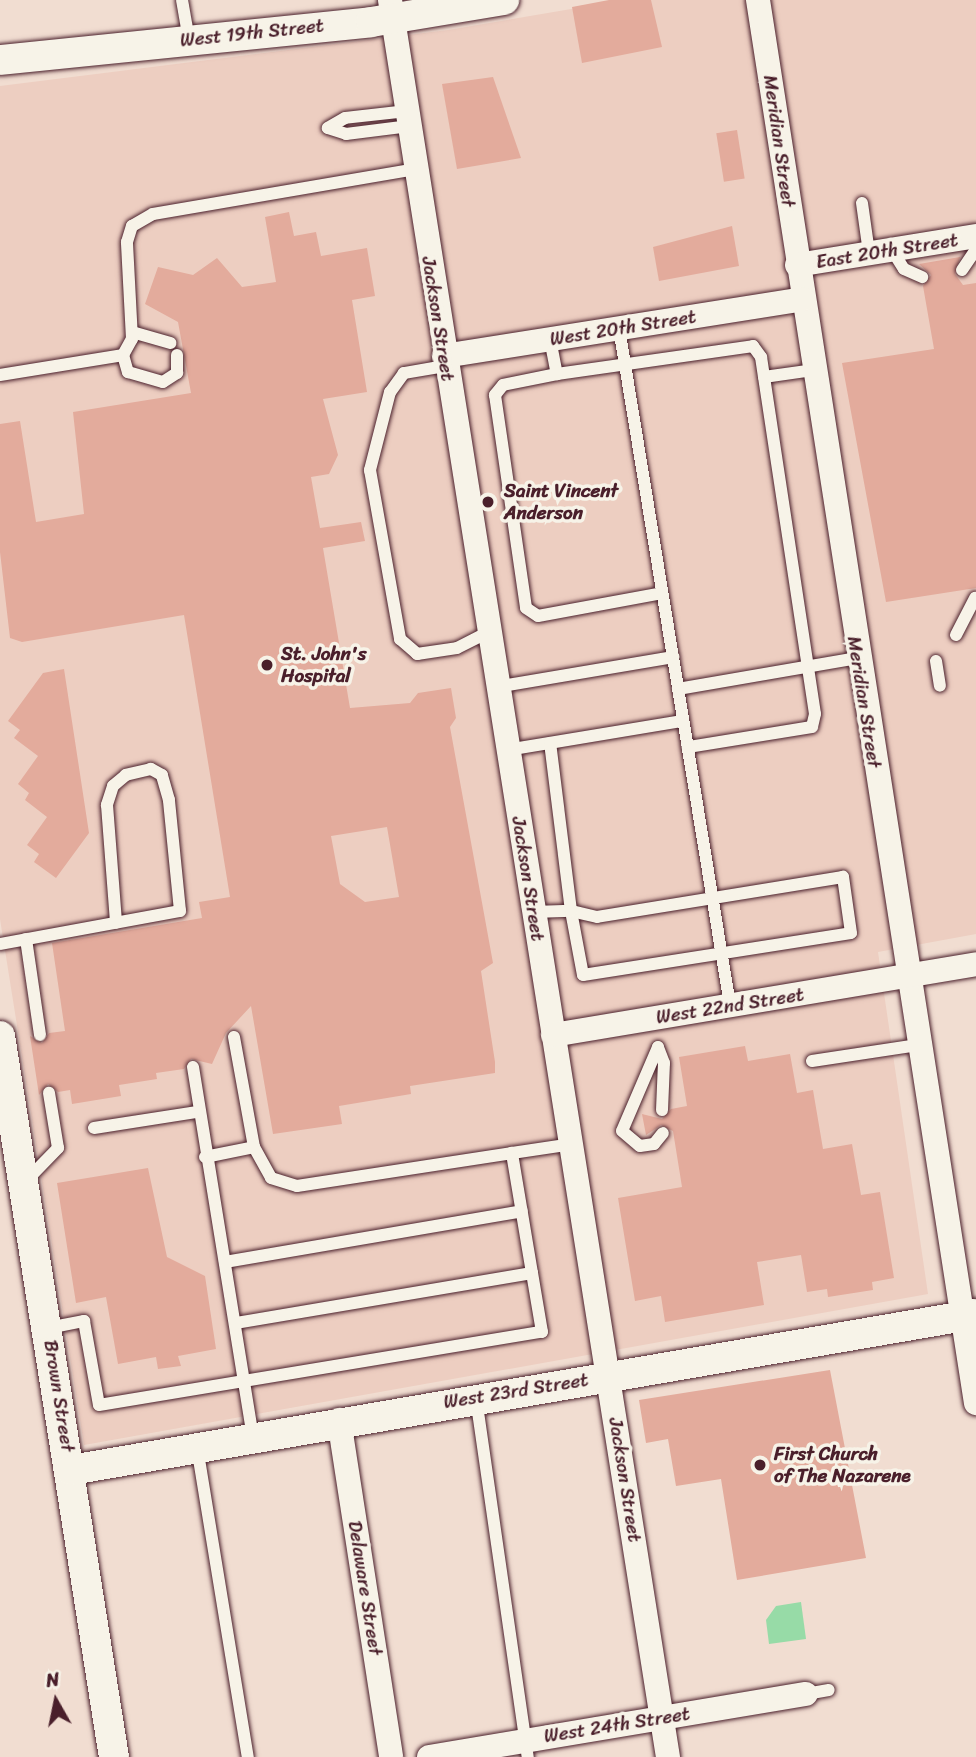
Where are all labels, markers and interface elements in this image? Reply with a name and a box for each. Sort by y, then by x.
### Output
street label: West 19th Street [179,14,325,52]
street label: Meridian Street [758,73,800,209]
street label: East 20th Street [814,229,960,273]
street label: Jackson Street [417,255,459,383]
street label: West 20th Street [548,305,698,351]
place label: Saint Vincent Anderson [504,480,619,524]
marker: Saint Vincent Anderson [478,492,498,512]
street label: Meridian Street [842,634,886,770]
place label: St. John's Hospital [281,643,366,687]
marker: St. John's Hospital [259,657,275,673]
street label: Jackson Street [507,815,549,943]
street label: West 22nd Street [655,983,805,1029]
street label: Brown Street [39,1338,79,1454]
street label: West 23rd Street [442,1368,590,1414]
street label: Jackson Street [604,1416,646,1544]
place label: First Church of The Nazarene [774,1443,911,1487]
marker: First Church of The Nazarene [752,1457,768,1473]
street label: Delaware Street [343,1519,387,1657]
text: N [44,1662,62,1697]
north arrow [21,1666,91,1736]
street label: West 24th Street [542,1702,692,1748]

